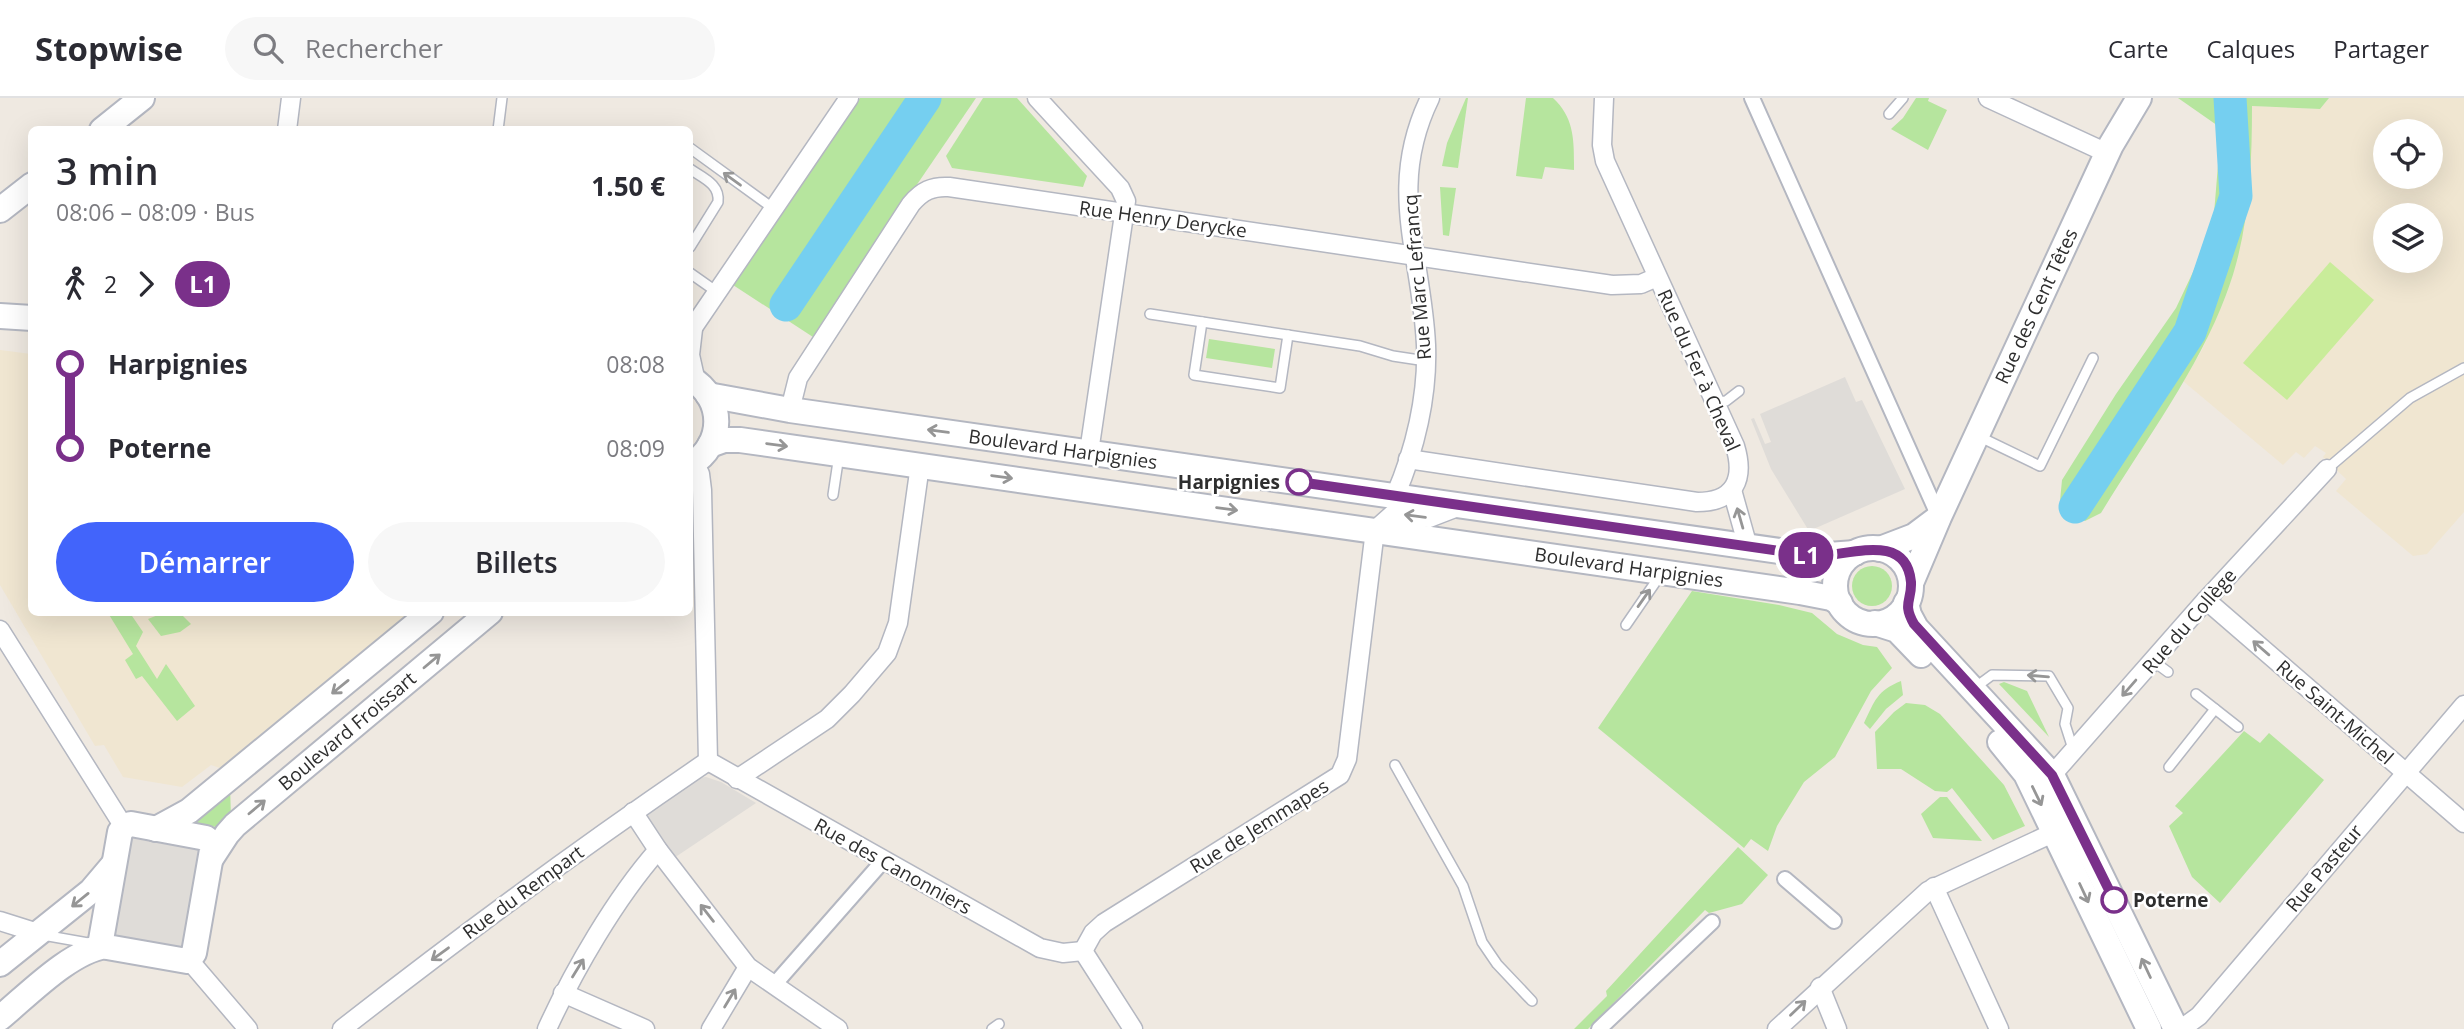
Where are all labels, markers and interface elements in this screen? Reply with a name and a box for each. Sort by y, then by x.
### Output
search box [225,17,715,80]
text: Stopwise [35,26,183,71]
icon: search [249,29,287,67]
text: Rechercher [305,30,443,66]
text: Carte [2108,32,2168,65]
text: Calques [2206,32,2295,65]
text: Partager [2333,32,2429,65]
map controls [2373,119,2443,273]
button: locate [2373,119,2443,189]
text: 3 min [56,144,159,196]
text: 1.50 € [591,168,665,204]
one-way arrow [723,172,742,186]
street label: Rue Marc Lefrancq [1397,193,1437,361]
street label: Rue Henry Derycke [1077,194,1249,244]
text: 08:06 – 08:09 · Bus [56,196,255,228]
button: layers [2373,203,2443,273]
street label: Rue des Cent Têtes [1989,224,2083,388]
icon: walk [56,265,94,303]
icon: forward [127,265,165,303]
text: L1 [189,267,216,300]
text: 2 [104,268,117,300]
street label: Rue du Fer à Cheval [1652,285,1746,455]
text: Harpignies [108,346,248,382]
text: 08:08 [606,348,665,380]
street label: Boulevard Harpignies [967,423,1159,475]
one-way arrow [927,424,950,437]
text: Poterne [108,430,211,466]
text: 08:09 [606,432,665,464]
one-way arrow [765,439,788,452]
place label: Harpignies [1178,469,1280,495]
marker: Harpignies [1286,469,1312,495]
one-way arrow [990,471,1013,484]
one-way arrow [1216,503,1238,516]
one-way arrow [1732,508,1745,530]
one-way arrow [1404,510,1427,523]
button: Démarrer [56,522,354,602]
button: Billets [368,522,665,602]
line badge: L1 [1774,532,1838,578]
text: L1 [1792,538,1820,571]
street label: Boulevard Harpignies [1533,541,1725,593]
street label: Rue du Collège [2136,563,2242,679]
one-way arrow [1637,589,1651,608]
one-way arrow [2252,640,2270,656]
one-way arrow [422,653,440,669]
street label: Rue Saint-Michel [2271,654,2399,770]
street label: Boulevard Froissart [273,666,421,796]
one-way arrow [2027,669,2049,682]
one-way arrow [332,679,350,694]
one-way arrow [2121,679,2137,697]
street label: Rue de Jemmapes [1185,773,1333,879]
one-way arrow [2031,785,2045,806]
one-way arrow [248,799,266,814]
street label: Rue des Canonniers [810,812,976,920]
street label: Rue Pasteur [2280,819,2368,917]
street label: Rue du Rempart [457,839,589,945]
one-way arrow [2078,882,2092,903]
marker: Poterne [2101,887,2127,913]
place label: Poterne [2133,887,2209,913]
one-way arrow [71,893,89,908]
one-way arrow [699,904,714,923]
one-way arrow [431,946,450,961]
one-way arrow [2139,957,2152,979]
one-way arrow [571,959,585,979]
one-way arrow [722,989,737,1008]
one-way arrow [1790,999,1807,1016]

